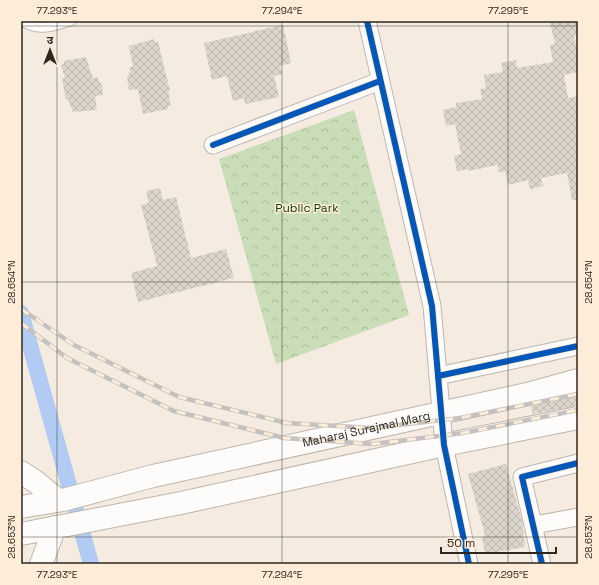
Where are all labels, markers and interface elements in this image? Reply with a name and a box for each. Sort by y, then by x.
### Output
text: 77.293°E [37,4,78,17]
text: 77.294°E [262,4,303,17]
text: 77.295°E [488,4,529,17]
north arrow [30,30,70,70]
text: उ [47,33,54,47]
park label: Public Park [275,200,339,216]
text: 28.654°N [5,260,18,304]
text: 28.654°N [582,260,595,304]
street label: Maharaj Surajmal Marg [301,407,432,451]
text: 28.653°N [5,515,18,559]
text: 28.653°N [582,515,595,559]
scale bar [441,529,556,555]
text: 50 m [447,535,475,551]
text: 77.293°E [37,568,78,581]
text: 77.294°E [262,568,303,581]
text: 77.295°E [488,568,529,581]

